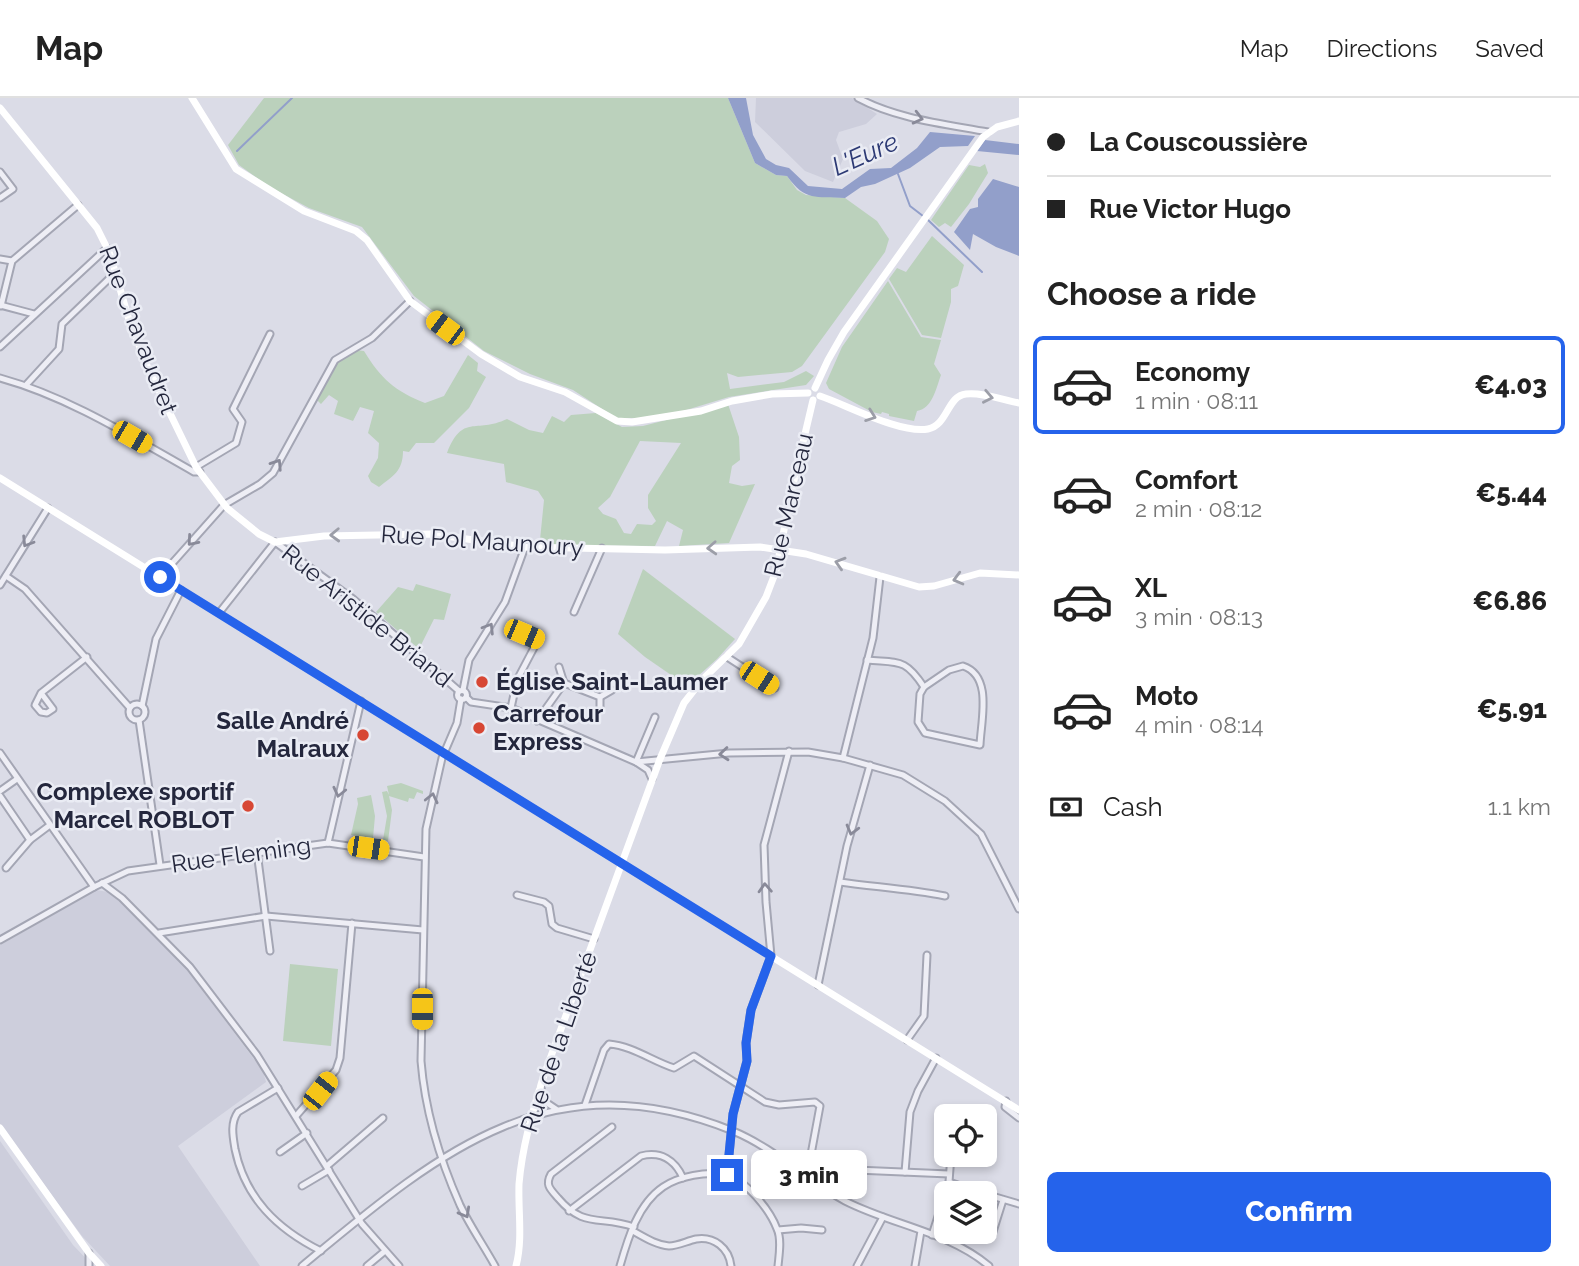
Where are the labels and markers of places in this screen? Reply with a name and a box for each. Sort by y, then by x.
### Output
place label: Église Saint-Laumer [496,667,728,696]
marker: Église Saint-Laumer [474,674,490,690]
place label: Carrefour Express [493,699,603,756]
place label: Salle André Malraux [216,706,349,763]
marker: Carrefour Express [471,720,487,736]
marker: Salle André Malraux [355,727,371,743]
place label: Complexe sportif Marcel ROBLOT [37,777,235,834]
marker: Complexe sportif Marcel ROBLOT [240,798,256,814]

